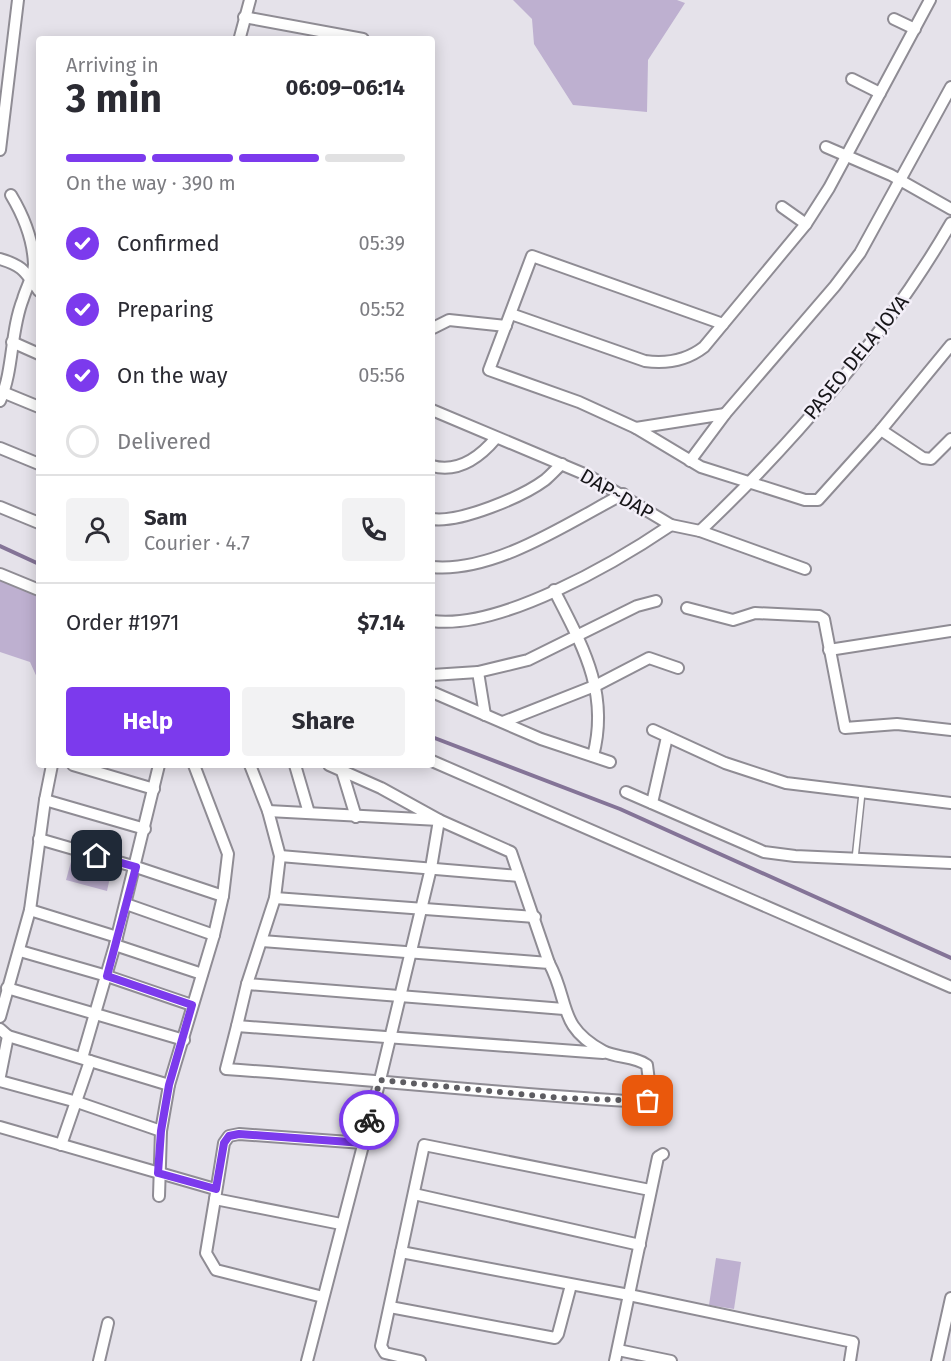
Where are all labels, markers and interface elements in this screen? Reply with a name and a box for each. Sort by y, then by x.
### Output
text: Arriving in [66,53,159,77]
text: 06:09–06:14 [286,74,405,101]
text: 3 min [66,76,162,122]
text: On the way · 390 m [66,171,236,195]
icon: check [66,227,99,260]
text: Confirmed [117,230,220,257]
text: 05:39 [359,231,405,255]
street label: PASEO DELA JOYA [798,289,914,424]
icon: check [66,293,99,326]
text: Preparing [117,296,213,323]
text: 05:52 [359,297,405,321]
icon: check [66,359,99,392]
text: On the way [117,362,228,389]
text: 05:56 [358,363,405,387]
text: Delivered [117,428,212,455]
street label: DAP~DAP [576,463,658,525]
button: person [66,498,129,561]
button: phone [342,498,405,561]
text: Sam [144,504,187,531]
text: Courier · 4.7 [144,531,250,555]
text: Order #1971 [66,609,180,636]
text: $7.14 [357,609,405,636]
button: Help [66,687,230,756]
button: Share [242,687,405,756]
pin [71,830,122,881]
icon: home [80,839,113,872]
pin [622,1075,673,1126]
icon: bag [631,1084,664,1117]
courier [339,1090,399,1150]
icon: bike [353,1104,386,1137]

